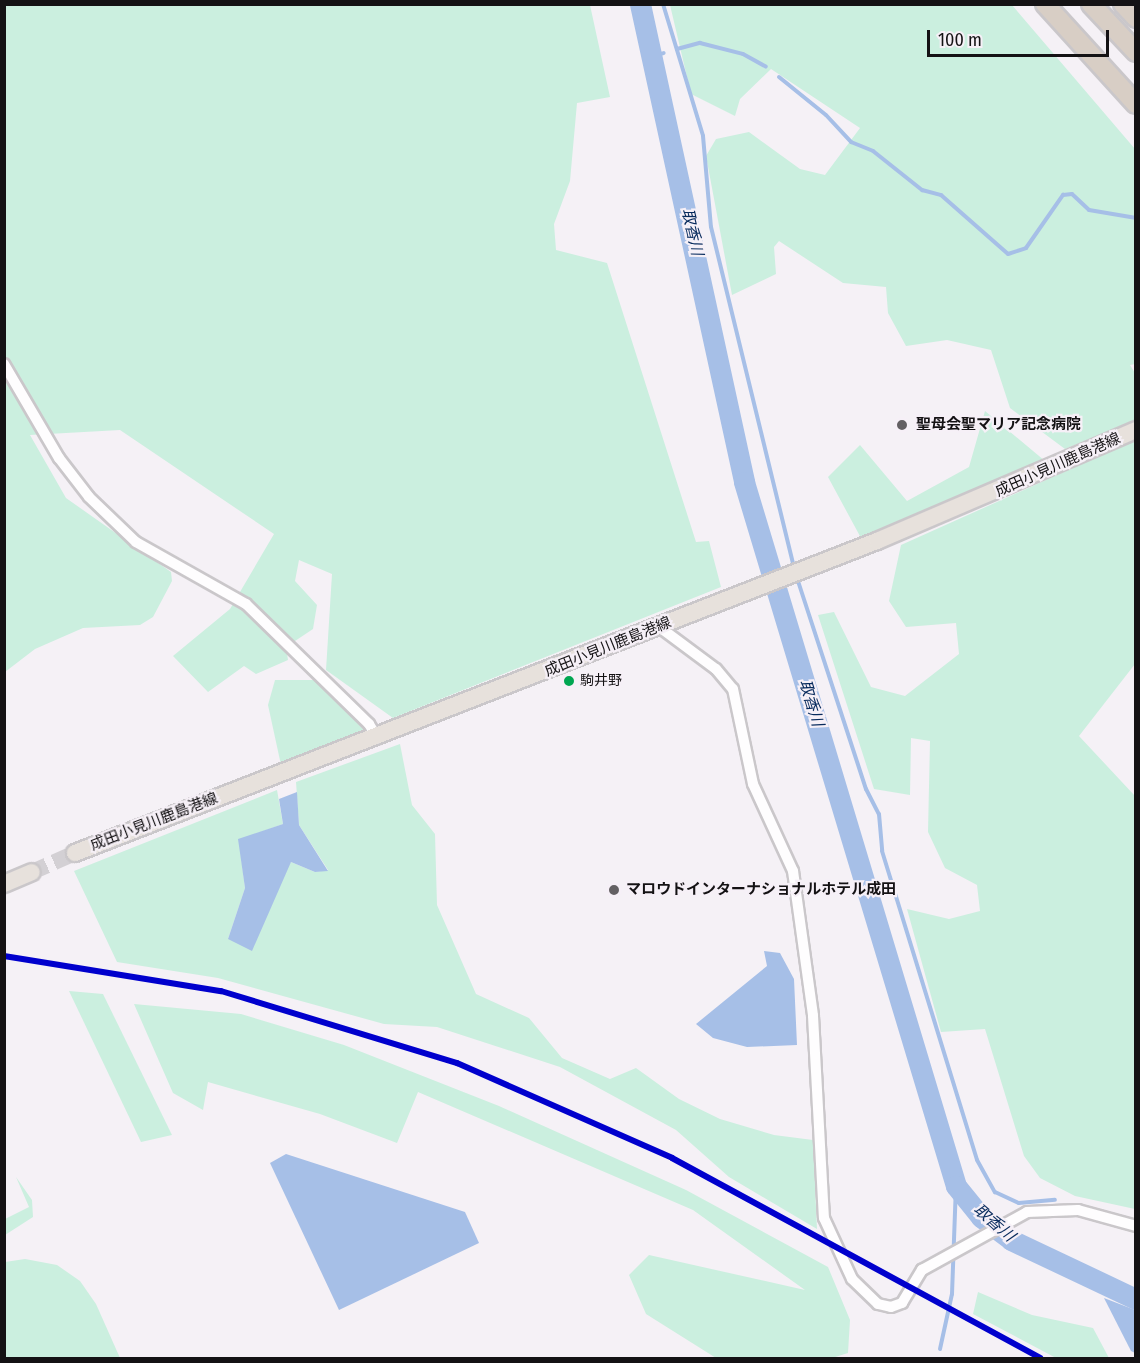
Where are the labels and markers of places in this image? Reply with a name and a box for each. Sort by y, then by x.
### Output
marker: 聖母会聖マリア記念病院 [893,416,911,434]
place label: 聖母会聖マリア記念病院 [916,416,1081,434]
place label: 駒井野 [580,673,622,689]
marker: 駒井野 [563,675,575,687]
place label: マロウドインターナショナルホテル成田 [626,881,896,899]
marker: マロウドインターナショナルホテル成田 [607,883,621,897]

